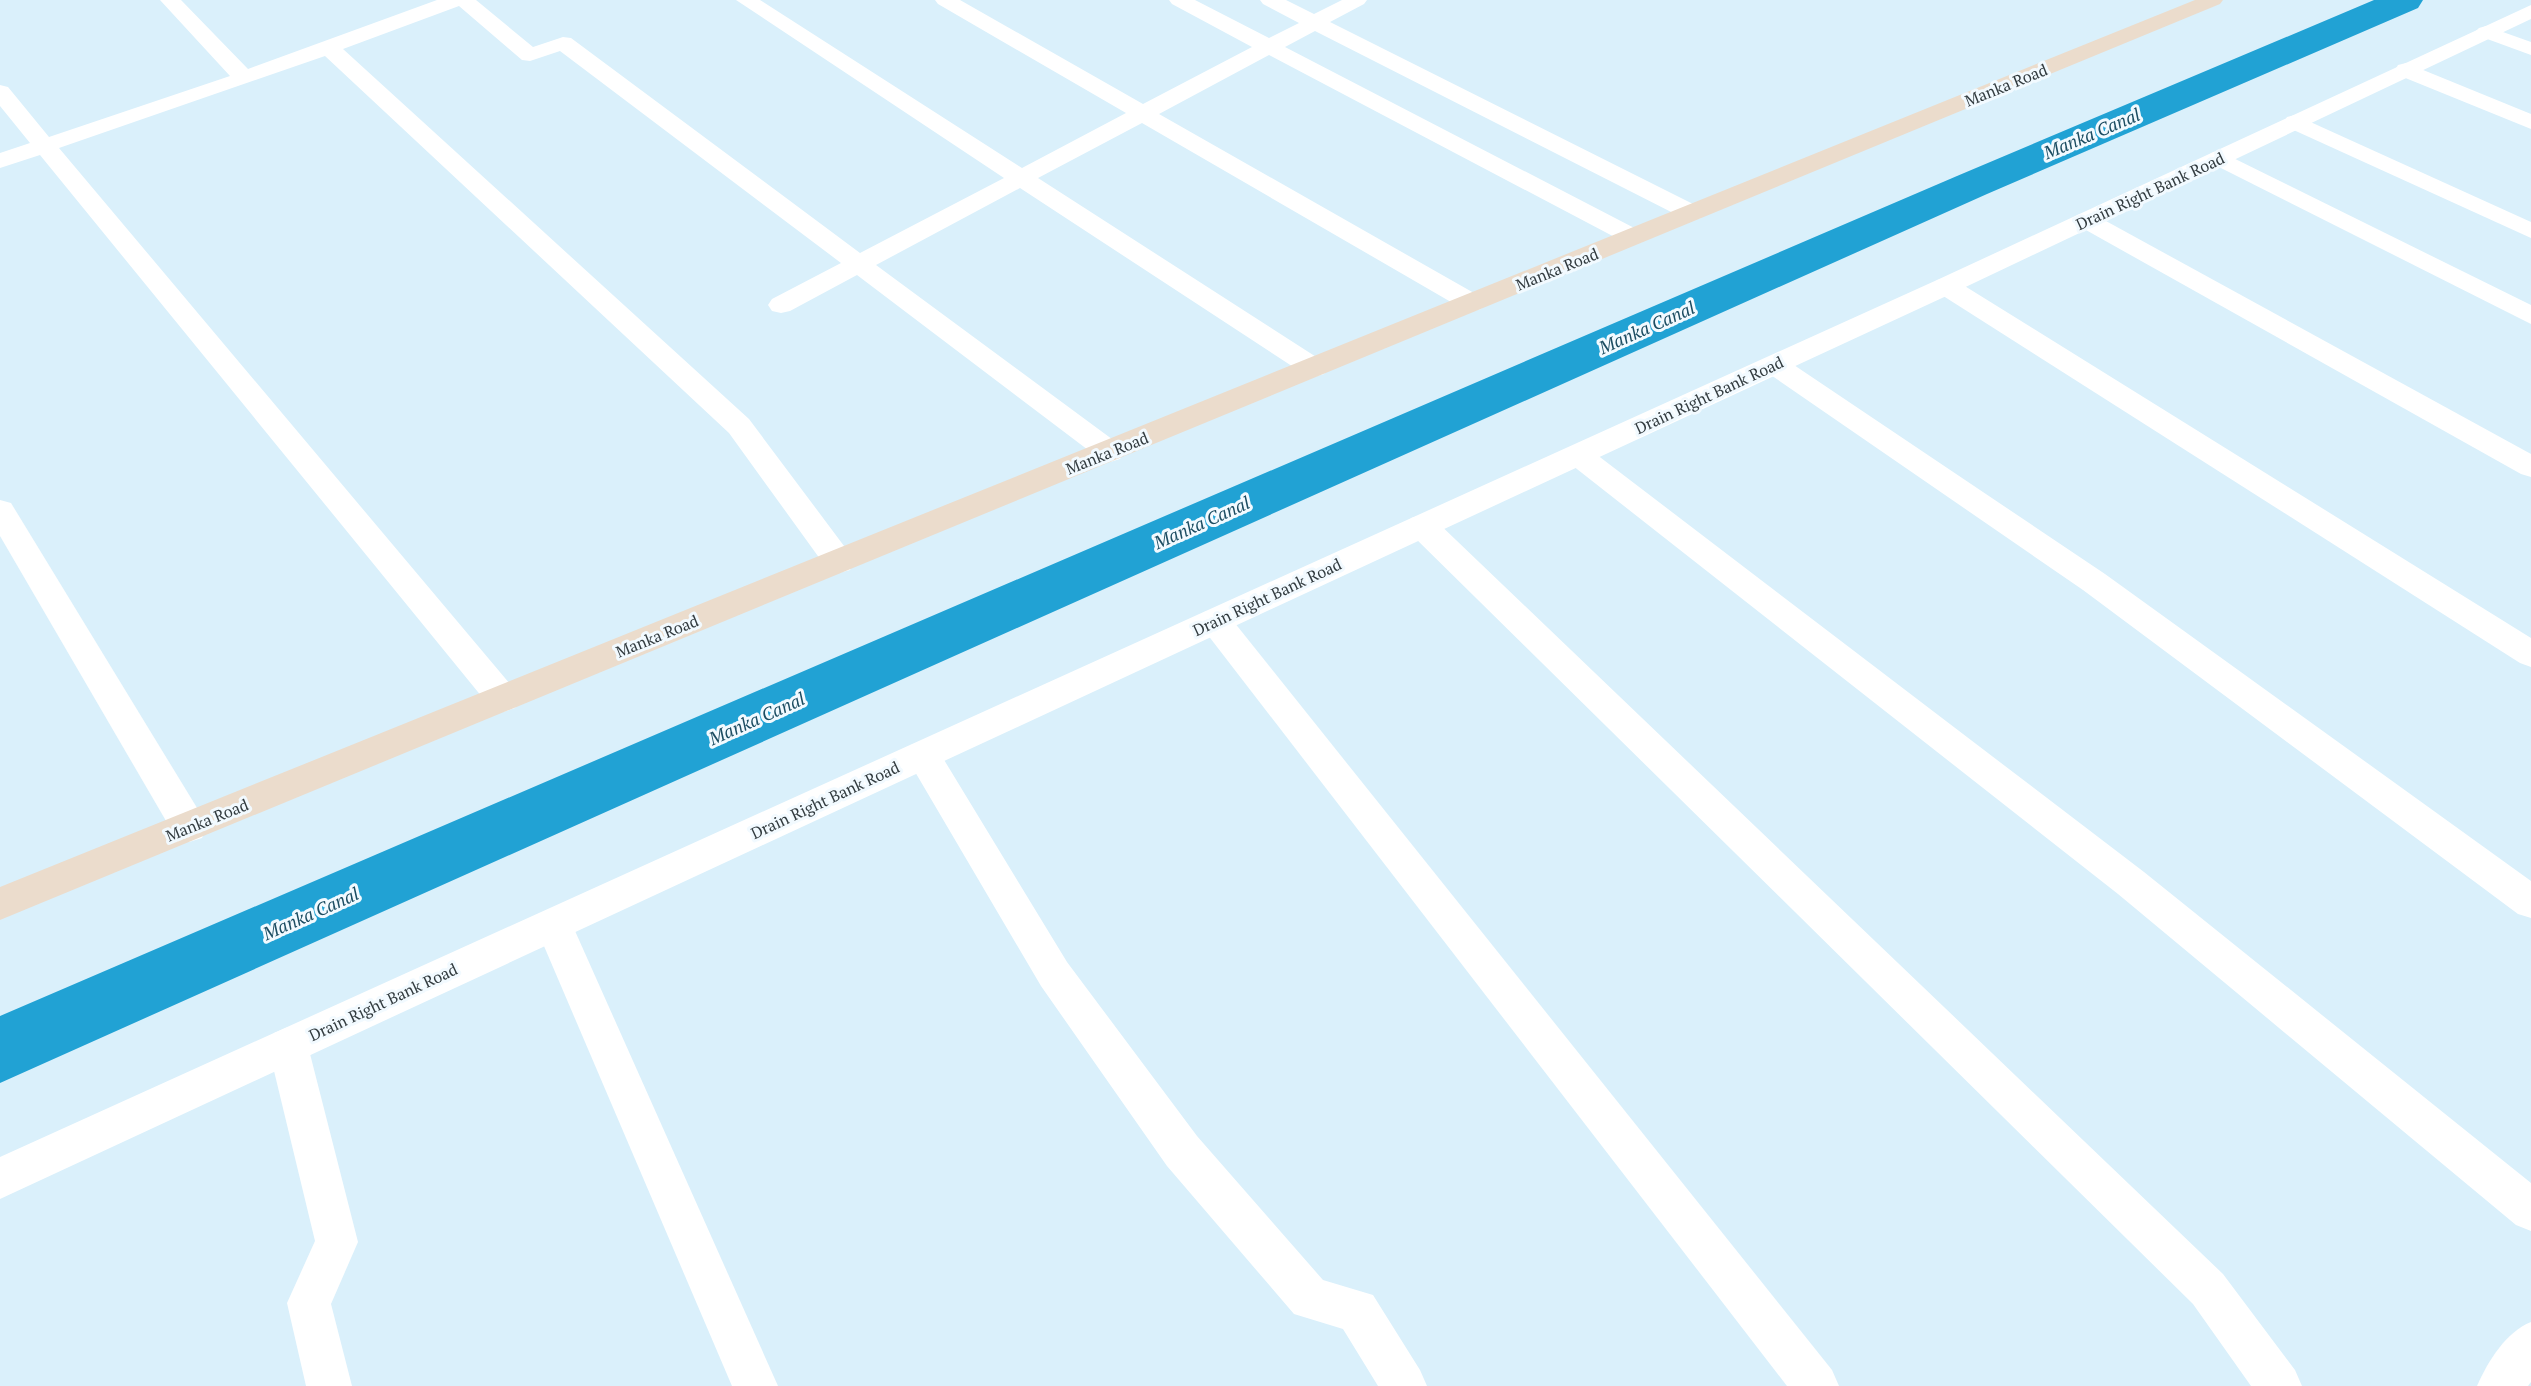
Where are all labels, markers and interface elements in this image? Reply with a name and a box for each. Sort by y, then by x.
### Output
street label: Manka Road [1961,58,2051,112]
water label: Manka Canal [2039,102,2144,165]
street label: Drain Right Bank Road [2072,147,2228,235]
street label: Manka Road [1512,242,1602,296]
water label: Manka Canal [1594,295,1698,359]
street label: Drain Right Bank Road [1631,351,1787,439]
street label: Manka Road [1062,426,1152,480]
water label: Manka Canal [1149,490,1253,554]
street label: Drain Right Bank Road [1189,553,1345,641]
street label: Manka Road [612,609,702,663]
water label: Manka Canal [704,686,808,750]
street label: Drain Right Bank Road [747,756,903,844]
street label: Manka Road [162,793,252,847]
water label: Manka Canal [258,881,362,945]
street label: Drain Right Bank Road [305,958,461,1046]

